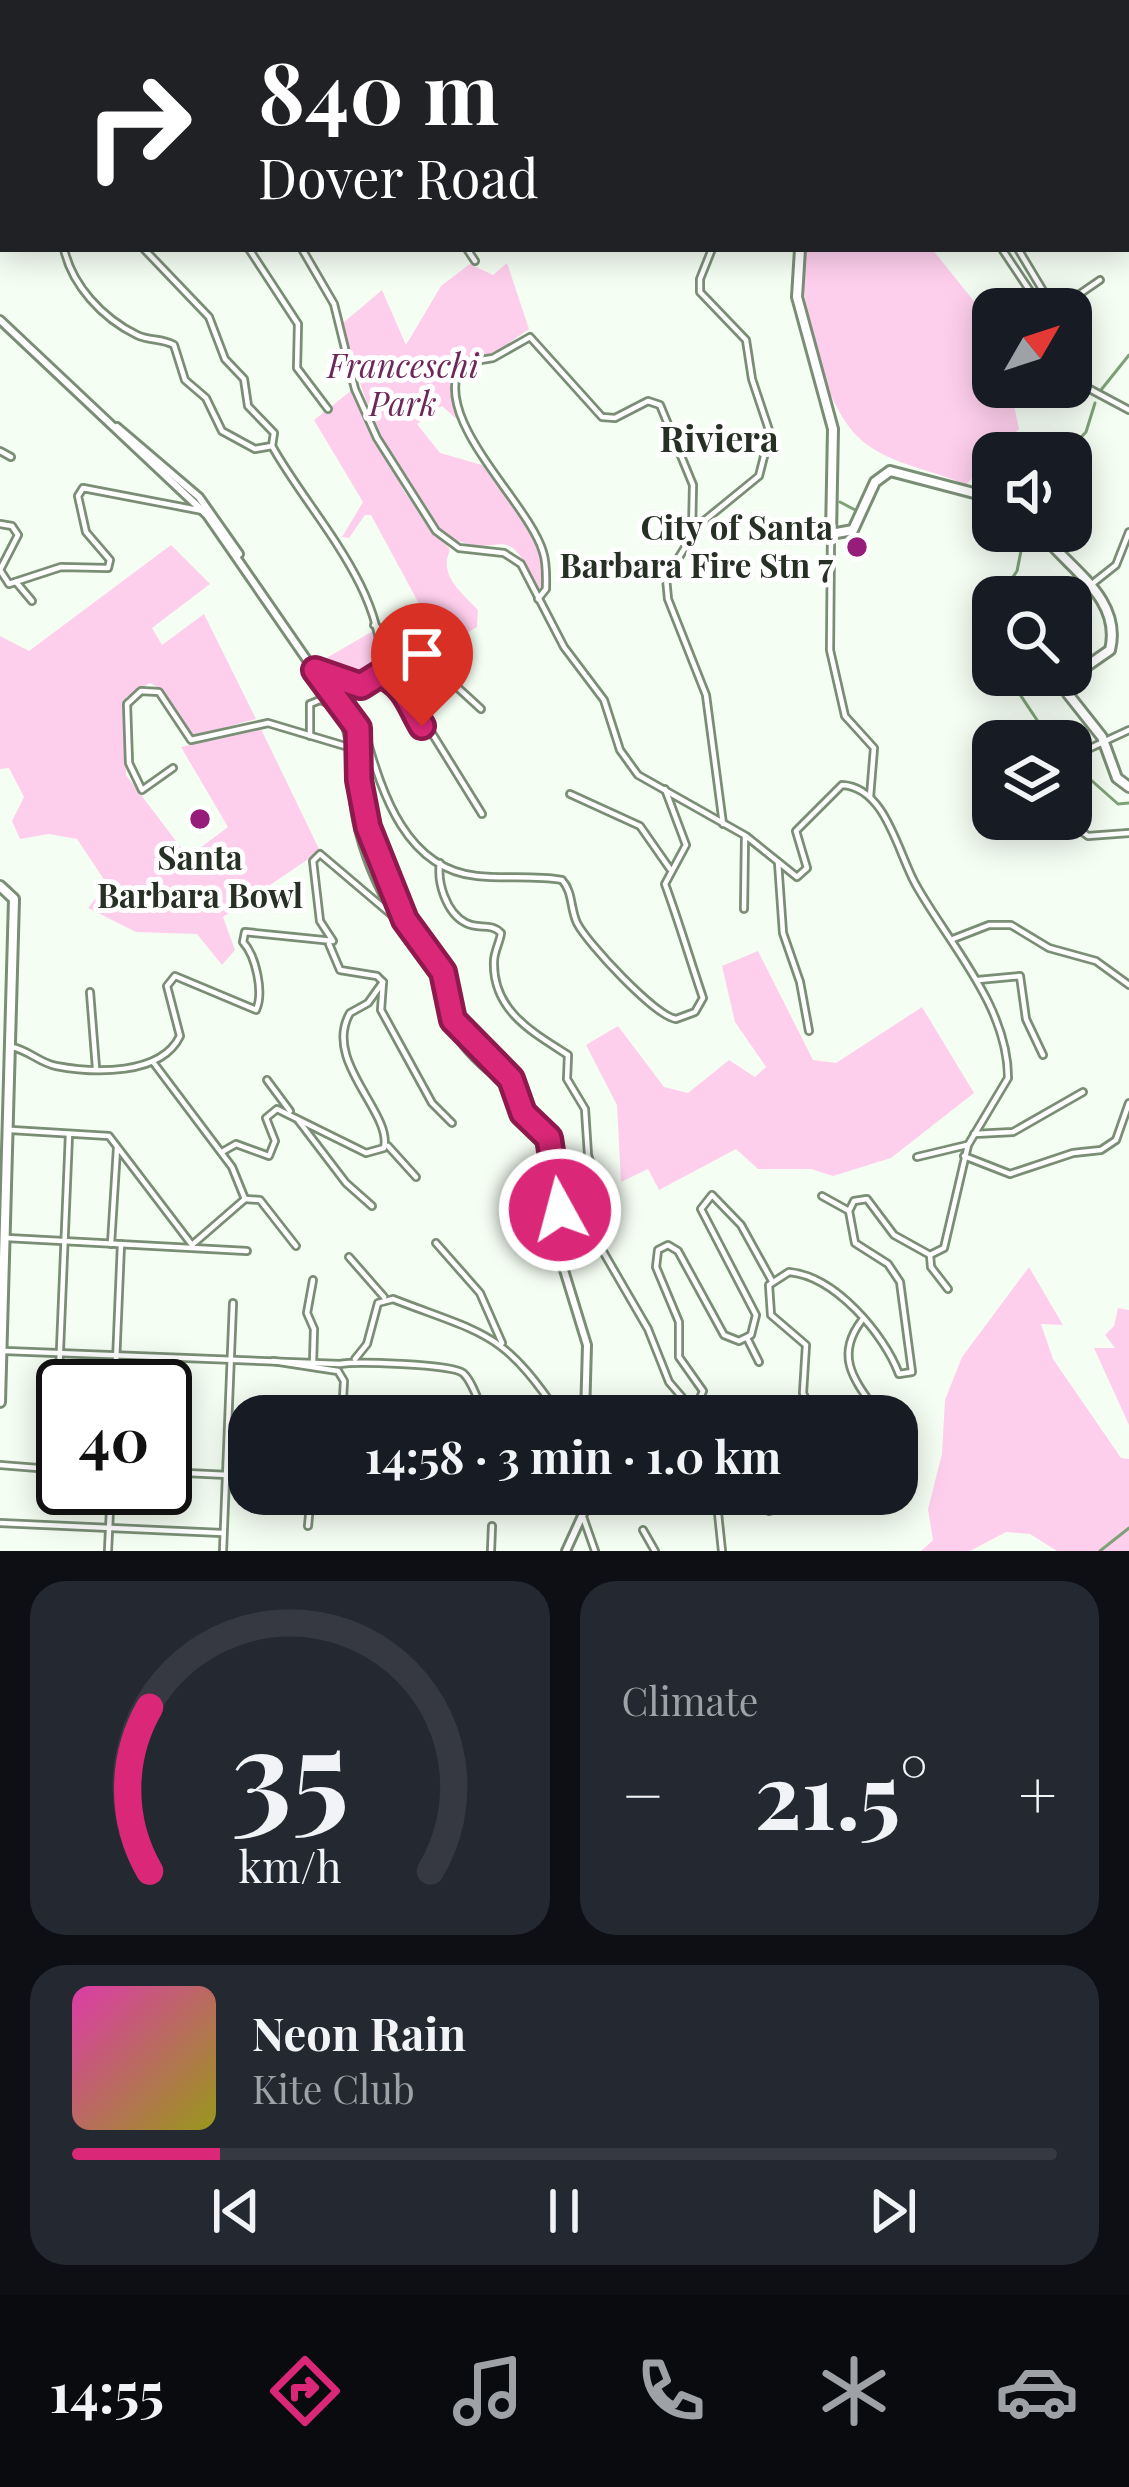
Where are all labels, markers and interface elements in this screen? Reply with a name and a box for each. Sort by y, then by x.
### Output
text: 840 m [258,34,499,146]
icon: right [60,48,216,204]
text: Dover Road [258,141,539,213]
north arrow [972,288,1092,408]
map controls [972,288,1092,840]
park label: Franceschi Park [325,342,480,424]
district label: Riviera [659,413,779,461]
button: sound [972,432,1092,552]
place label: City of Santa Barbara Fire Stn 7 [559,504,833,586]
marker: City of Santa Barbara Fire Stn 7 [844,534,870,560]
button: search [972,576,1092,696]
pin [371,603,473,726]
icon: arrive [389,621,455,687]
button: layers [972,720,1092,840]
marker: Santa Barbara Bowl [187,806,213,832]
place label: Santa Barbara Bowl [97,834,303,916]
position arrow [497,1147,623,1273]
speed limit sign: 40 [36,1359,192,1515]
text: 14:58 · 3 min · 1.0 km [365,1425,781,1485]
text: Climate [622,1674,759,1726]
text: 35 [231,1685,349,1851]
text: 21.5° [754,1733,928,1853]
text: − [622,1749,664,1837]
text: + [1018,1749,1057,1837]
text: km/h [238,1837,341,1894]
text: Neon Rain [252,2002,466,2062]
text: Kite Club [252,2062,415,2114]
icon: previous [203,2178,269,2244]
icon: pause [531,2178,597,2244]
icon: next [860,2178,926,2244]
icon: directions [263,2349,347,2433]
icon: music [446,2349,530,2433]
icon: phone [629,2349,713,2433]
icon: climate [812,2349,896,2433]
icon: car [995,2349,1079,2433]
text: 14:55 [50,2355,164,2427]

